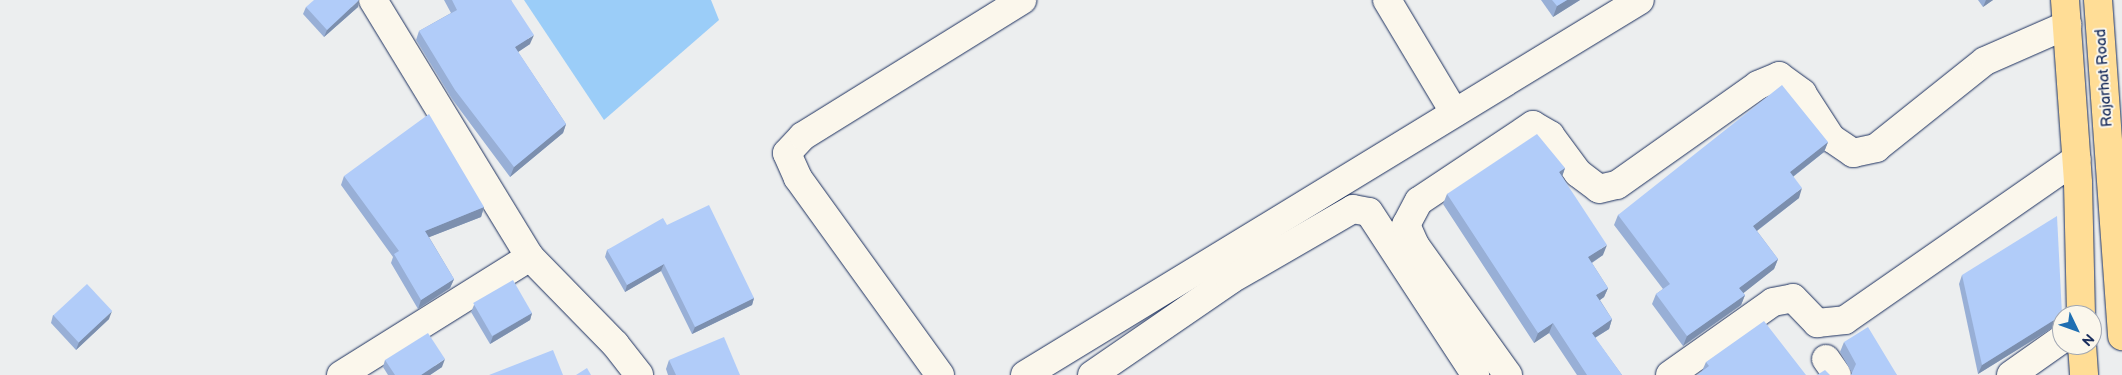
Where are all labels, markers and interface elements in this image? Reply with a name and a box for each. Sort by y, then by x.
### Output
street label: Rajarhat Road [2092,28,2116,128]
north arrow [2052,305,2102,355]
text: N [2078,330,2098,349]

